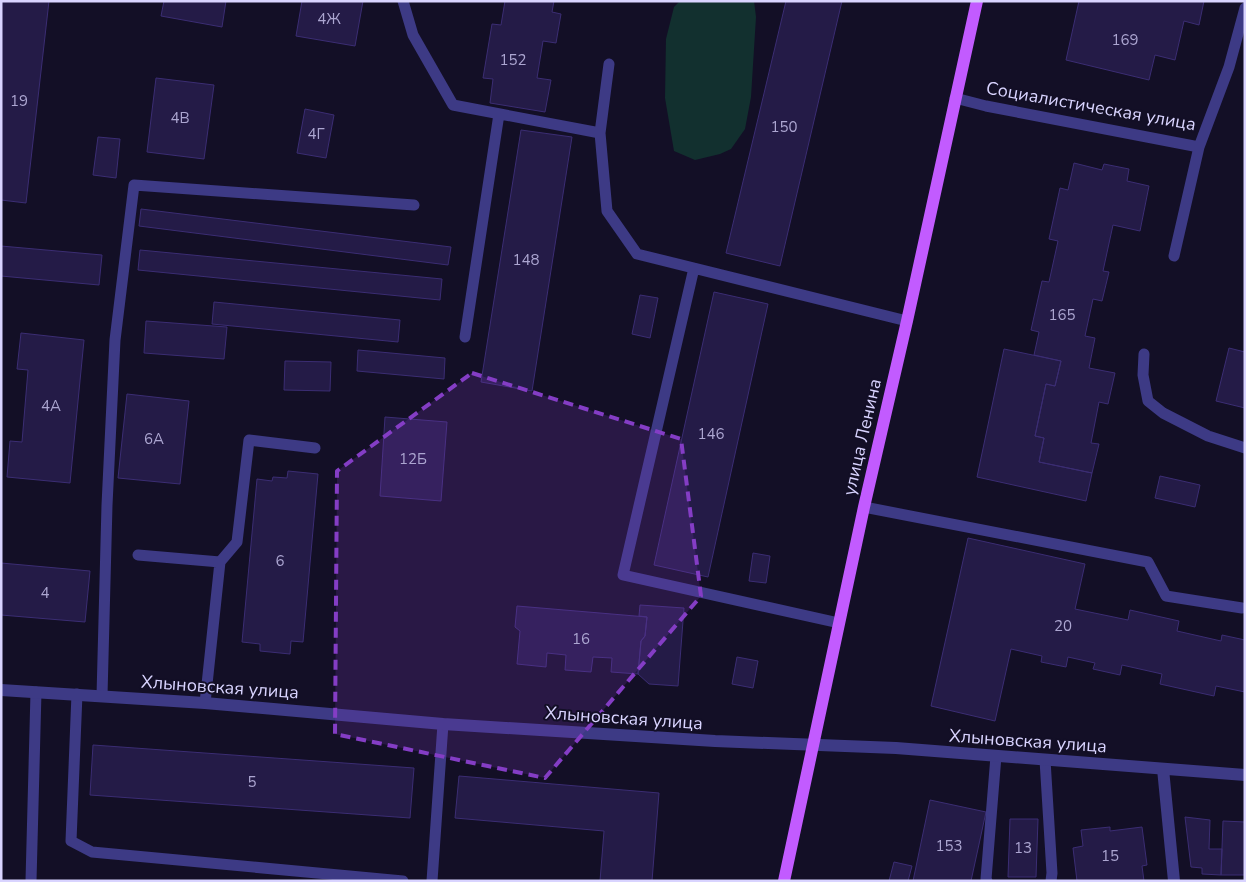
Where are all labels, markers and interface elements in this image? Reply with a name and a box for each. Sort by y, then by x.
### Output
house number: 4Ж [317,9,341,29]
house number: 169 [1111,30,1139,50]
house number: 152 [499,50,527,70]
street label: Социалистическая улица [984,76,1198,136]
house number: 19 [10,91,28,111]
house number: 4В [170,108,190,128]
house number: 150 [770,117,798,137]
house number: 4Г [307,124,325,144]
house number: 148 [512,250,540,270]
house number: 165 [1048,305,1076,325]
street label: улица Ленина [837,376,887,498]
house number: 4А [41,396,61,416]
house number: 146 [697,424,725,444]
house number: 6А [144,429,164,449]
house number: 12Б [399,449,427,469]
house number: 6 [275,551,285,571]
house number: 4 [40,583,50,603]
house number: 20 [1054,616,1072,636]
house number: 16 [572,629,590,649]
street label: Хлыновская улица [140,670,300,704]
street label: Хлыновская улица [544,701,704,735]
street label: Хлыновская улица [948,724,1108,758]
house number: 5 [247,772,257,792]
house number: 153 [935,836,963,856]
house number: 13 [1014,838,1032,858]
house number: 15 [1101,846,1119,866]

